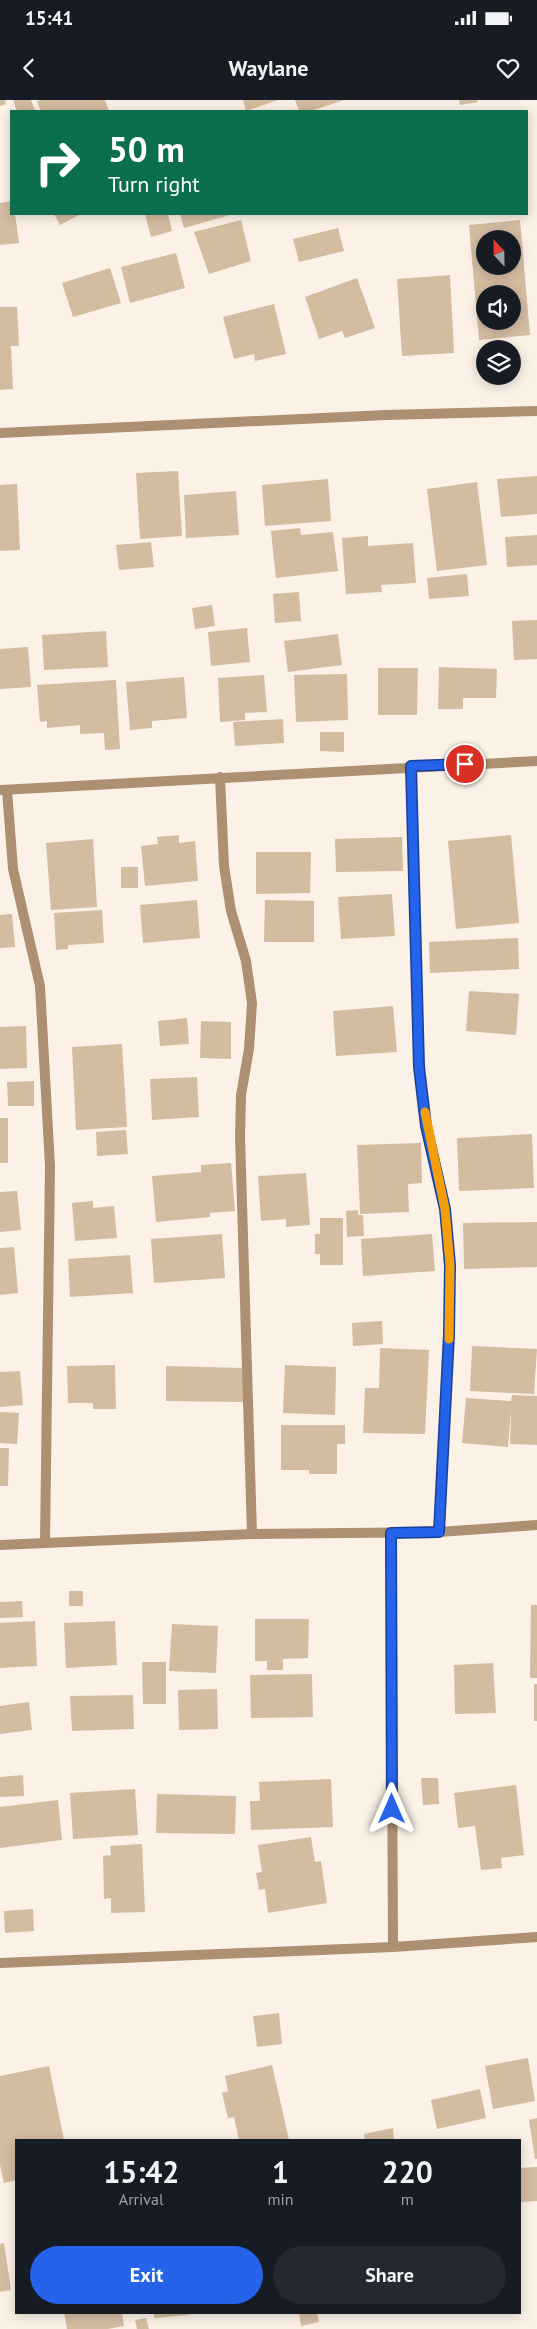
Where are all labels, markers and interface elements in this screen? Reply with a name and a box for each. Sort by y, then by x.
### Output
text: 15:41 [25,6,73,30]
icon: back [15,54,43,82]
text: Waylane [229,54,308,82]
icon: heart [494,54,522,82]
text: 50 m [108,126,185,172]
icon: right [25,130,90,195]
text: Turn right [108,170,200,198]
north arrow [476,230,521,275]
map controls [476,230,521,385]
button: sound [476,285,521,330]
button: layers [476,340,521,385]
pin [444,743,486,785]
icon: arrive [451,750,479,778]
position arrow [365,1782,417,1834]
text: 15:42 [103,2152,179,2191]
text: 1 [272,2152,289,2191]
text: 220 [382,2152,433,2191]
text: Arrival [119,2189,164,2209]
text: min [268,2189,294,2209]
text: m [401,2189,414,2209]
button: Exit [30,2246,263,2304]
button: Share [273,2246,506,2304]

